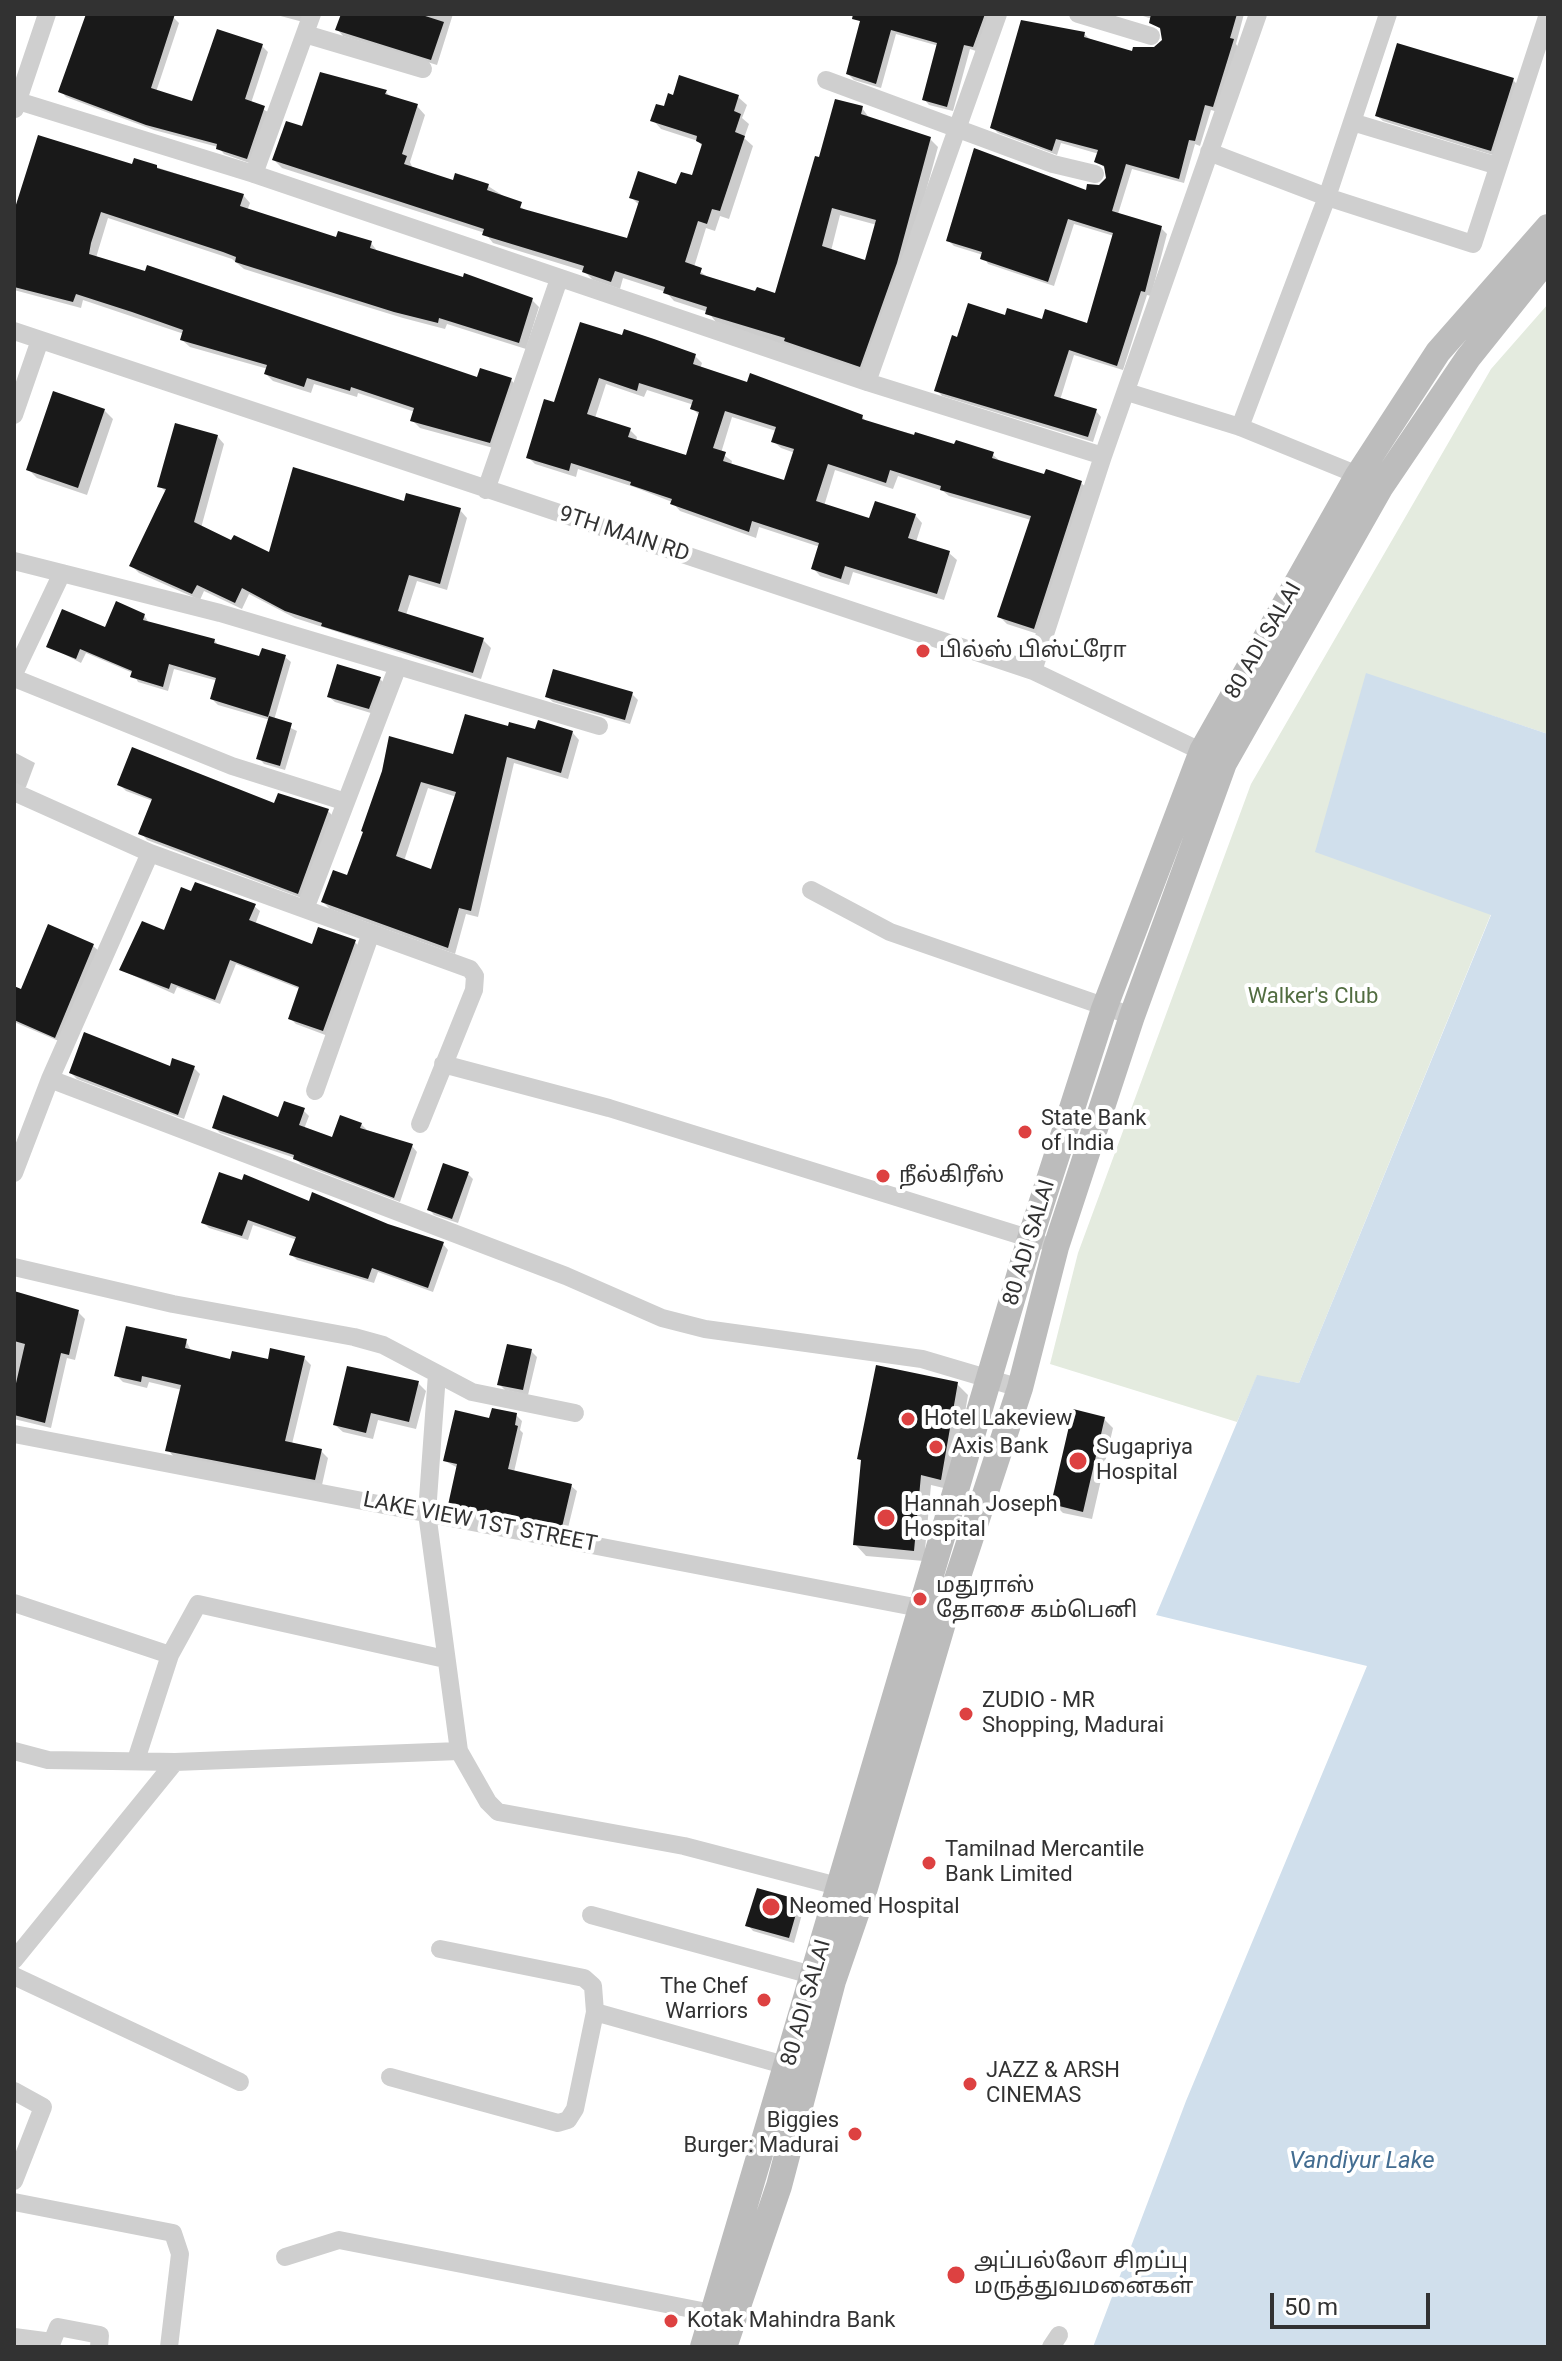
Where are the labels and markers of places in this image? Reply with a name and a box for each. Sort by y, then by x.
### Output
place label: பில்ஸ் பிஸ்ட்ரோ [939,638,1127,664]
marker: பில்ஸ் பிஸ்ட்ரோ [914,642,932,660]
place label: State Bank of India [1041,1106,1147,1158]
marker: State Bank of India [1016,1123,1034,1141]
place label: நீல்கிரீஸ் [899,1163,1004,1189]
marker: நீல்கிரீஸ் [874,1167,892,1185]
place label: Hotel Lakeview [924,1406,1072,1432]
marker: Hotel Lakeview [899,1410,917,1428]
place label: Axis Bank [952,1434,1048,1460]
place label: Sugapriya Hospital [1096,1435,1193,1486]
marker: Axis Bank [927,1438,945,1456]
marker: Sugapriya Hospital [1067,1450,1089,1472]
place label: Hannah Joseph Hospital [904,1492,1058,1544]
marker: Hannah Joseph Hospital [875,1507,897,1529]
place label: மதுராஸ் தோசை கம்பெனி [936,1573,1137,1624]
marker: மதுராஸ் தோசை கம்பெனி [911,1590,929,1608]
place label: ZUDIO - MR Shopping, Madurai [982,1688,1164,1740]
marker: ZUDIO - MR Shopping, Madurai [957,1705,975,1723]
place label: Tamilnad Mercantile Bank Limited [945,1837,1144,1888]
marker: Tamilnad Mercantile Bank Limited [920,1854,938,1872]
place label: Neomed Hospital [789,1894,960,1920]
marker: Neomed Hospital [760,1896,782,1918]
place label: The Chef Warriors [660,1974,748,2026]
marker: The Chef Warriors [755,1991,773,2009]
place label: JAZZ & ARSH CINEMAS [986,2058,1120,2110]
marker: JAZZ & ARSH CINEMAS [961,2075,979,2093]
place label: Biggies Burger: Madurai [684,2108,839,2160]
marker: Biggies Burger: Madurai [846,2125,864,2143]
place label: அப்பல்லோ சிறப்பு மருத்துவமனைகள் [974,2249,1193,2300]
marker: அப்பல்லோ சிறப்பு மருத்துவமனைகள் [945,2264,967,2286]
place label: Kotak Mahindra Bank [687,2308,895,2334]
marker: Kotak Mahindra Bank [662,2312,680,2330]

